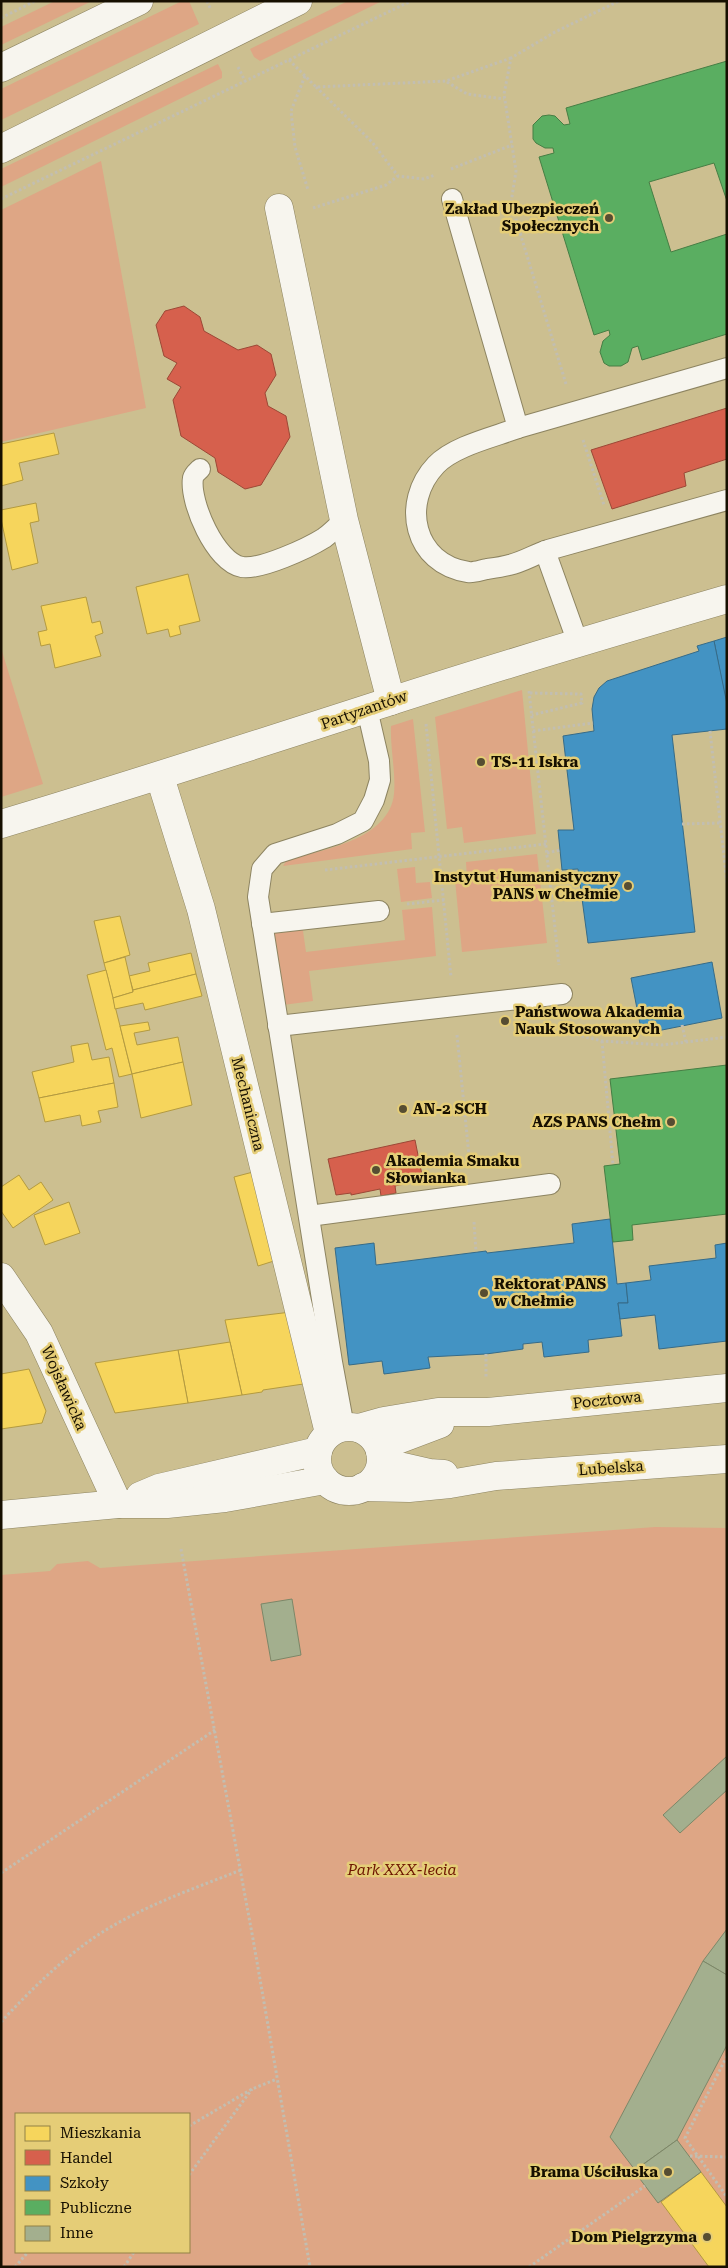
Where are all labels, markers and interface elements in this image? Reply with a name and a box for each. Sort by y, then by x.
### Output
place label: Zakład Ubezpieczeń Społecznych [445,200,599,235]
marker: Zakład Ubezpieczeń Społecznych [603,212,615,224]
street label: Partyzantów [319,687,410,733]
place label: TS-11 Iskra [491,753,579,771]
marker: TS-11 Iskra [475,756,487,768]
place label: Instytut Humanistyczny PANS w Chełmie [434,868,618,903]
marker: Instytut Humanistyczny PANS w Chełmie [622,880,634,892]
place label: Państwowa Akademia Nauk Stosowanych [515,1003,682,1038]
marker: Państwowa Akademia Nauk Stosowanych [499,1015,511,1027]
street label: Mechaniczna [228,1055,268,1153]
place label: AN-2 SCH [413,1100,487,1118]
marker: AN-2 SCH [397,1103,409,1115]
place label: AZS PANS Chełm [532,1113,662,1131]
marker: AZS PANS Chełm [665,1116,677,1128]
place label: Akademia Smaku Słowianka [386,1152,520,1187]
marker: Akademia Smaku Słowianka [370,1164,382,1176]
place label: Rektorat PANS w Chełmie [494,1275,607,1310]
marker: Rektorat PANS w Chełmie [478,1287,490,1299]
street label: Wojsławicka [37,1343,91,1433]
street label: Pocztowa [572,1387,642,1413]
street label: Lubelska [578,1457,644,1479]
park label: Park XXX-lecia [346,1861,457,1879]
legend [15,2113,190,2253]
text: Mieszkania [60,2124,141,2142]
text: Handel [60,2149,113,2167]
place label: Brama Uściłuska [530,2163,658,2181]
marker: Brama Uściłuska [662,2166,674,2178]
text: Szkoły [60,2174,109,2192]
text: Publiczne [60,2199,132,2217]
text: Inne [60,2224,93,2242]
place label: Dom Pielgrzyma [571,2228,697,2246]
marker: Dom Pielgrzyma [701,2231,713,2243]

